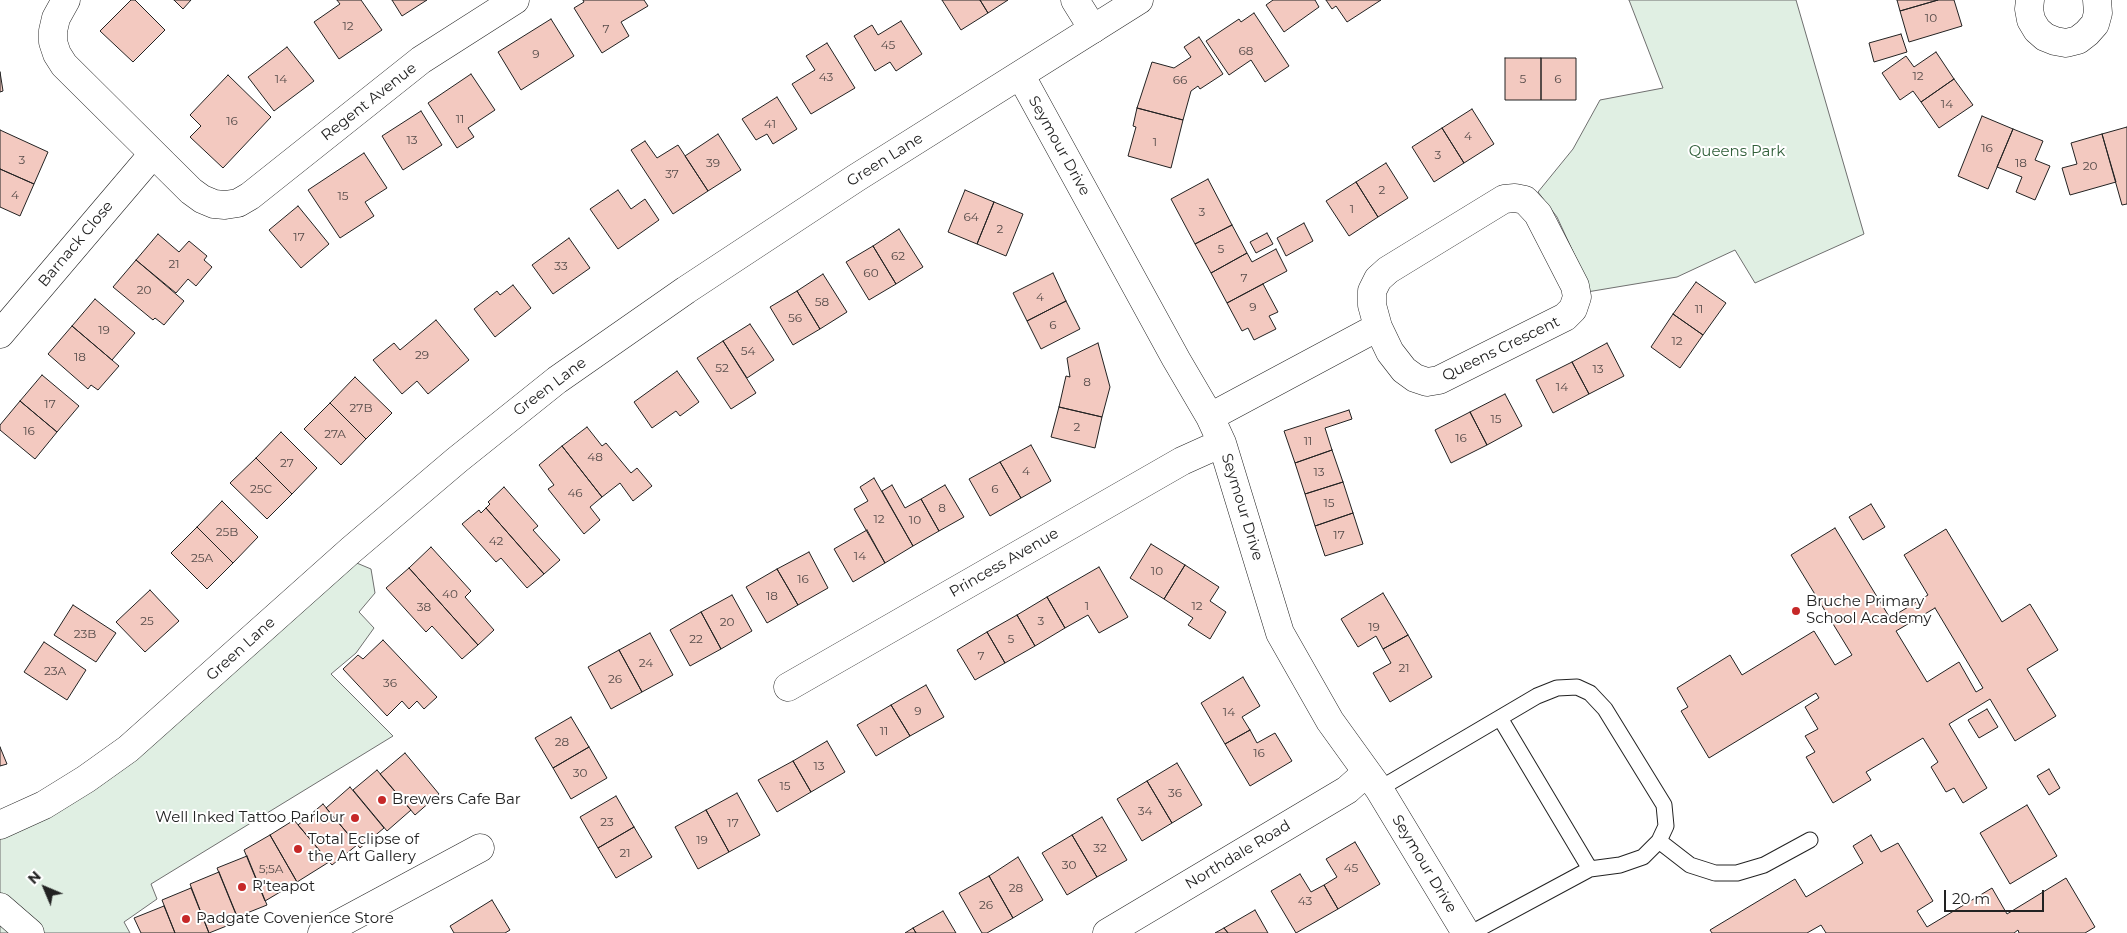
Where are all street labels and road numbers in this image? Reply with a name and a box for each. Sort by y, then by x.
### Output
street label: Regent Avenue [318,59,420,145]
street label: Seymour Drive [1024,93,1094,199]
street label: Green Lane [844,129,926,191]
street label: Barnack Close [35,197,117,291]
street label: Queens Crescent [1439,313,1563,385]
street label: Green Lane [510,354,590,420]
street label: Seymour Drive [1217,451,1267,563]
street label: Princess Avenue [946,524,1062,602]
street label: Green Lane [203,613,279,685]
street label: Seymour Drive [1388,812,1460,916]
street label: Northdale Road [1182,817,1294,893]

